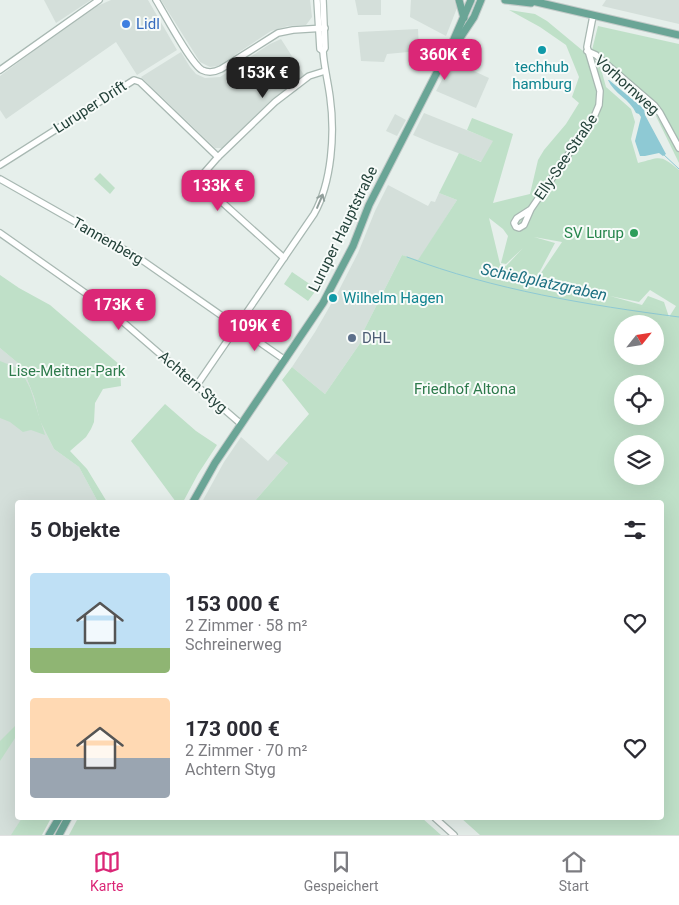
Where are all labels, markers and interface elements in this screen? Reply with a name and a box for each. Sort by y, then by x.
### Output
place label: Lidl [136,15,160,33]
marker: Lidl [120,18,132,30]
pin: 360K € [404,38,486,81]
marker: techhub hamburg [536,44,548,56]
text: 360K € [420,45,470,64]
street label: Vorhornweg [591,51,663,119]
pin: 153K € [222,56,304,99]
place label: techhub hamburg [512,58,572,93]
text: 153K € [238,63,288,82]
street label: Luruper Drift [50,77,130,137]
street label: Elly-See-Straße [531,111,601,203]
street label: Luruper Hauptstraße [305,163,381,295]
pin: 133K € [177,170,259,212]
text: 133K € [193,176,243,195]
one-way arrow [316,194,326,209]
street label: Tannenberg [69,213,147,269]
place label: SV Lurup [564,224,624,242]
marker: SV Lurup [628,227,640,239]
water label: Schießplatzgraben [479,259,609,305]
pin: 173K € [78,288,160,331]
place label: Wilhelm Hagen [343,289,444,307]
marker: Wilhelm Hagen [327,292,339,304]
text: 173K € [94,295,144,314]
pin: 109K € [214,310,296,352]
north arrow [614,315,664,365]
map controls [614,315,664,485]
text: 109K € [230,316,280,335]
place label: DHL [362,329,391,347]
marker: DHL [346,332,358,344]
street label: Achtern Styg [155,347,231,417]
park label: Lise-Meitner-Park [9,362,126,380]
button: locate [614,375,664,425]
park label: Friedhof Altona [414,380,516,398]
button: layers [614,435,664,485]
icon: filters [621,516,649,544]
text: 5 Objekte [30,518,120,542]
text: 153 000 € [185,592,280,616]
icon: home [70,593,130,653]
icon: heart [621,609,649,637]
text: 2 Zimmer · 58 m² [185,616,307,635]
text: Schreinerweg [185,635,282,654]
text: 173 000 € [185,717,280,741]
icon: home [70,718,130,778]
icon: heart [621,734,649,762]
text: 2 Zimmer · 70 m² [185,741,307,760]
text: Achtern Styg [185,760,276,779]
tab: Karte [90,848,124,894]
tab: Gespeichert [304,848,379,894]
tab: Start [559,848,589,894]

